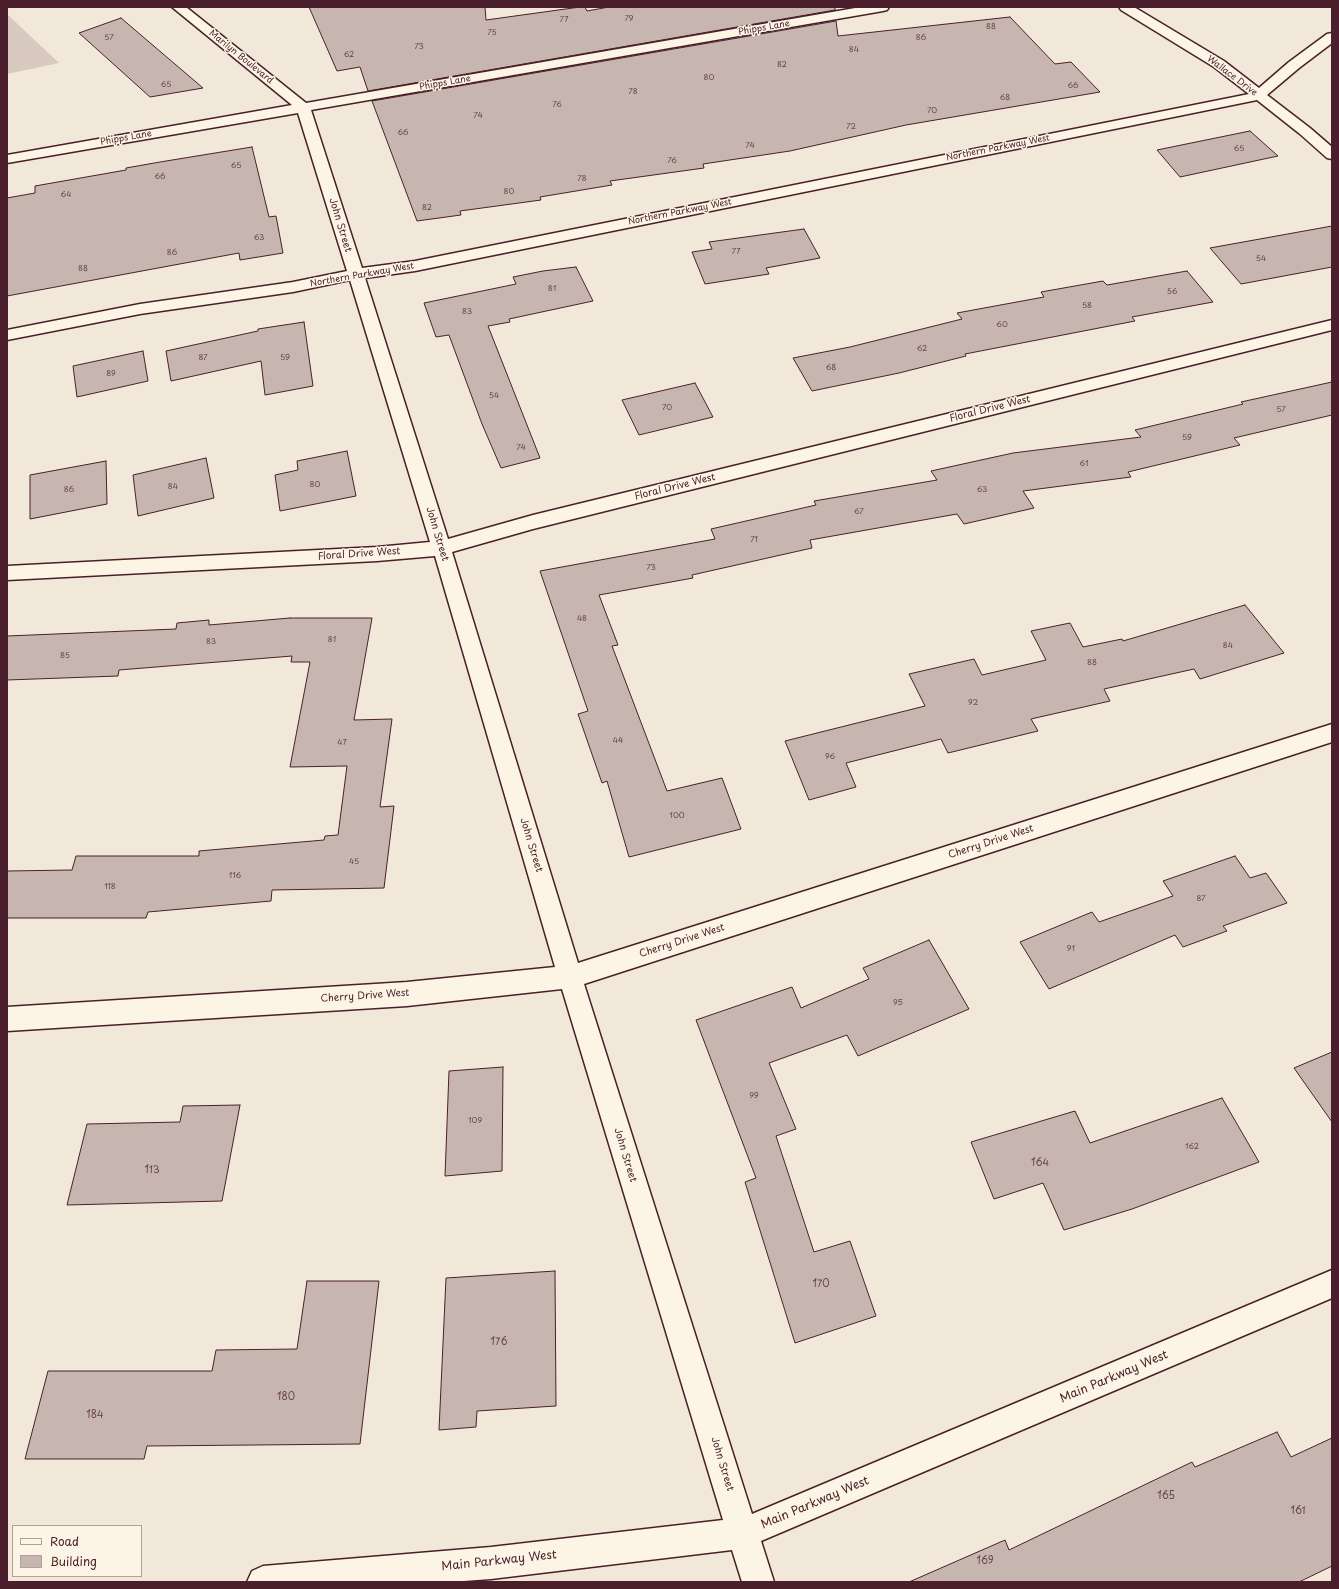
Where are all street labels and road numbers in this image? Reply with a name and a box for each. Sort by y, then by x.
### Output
street label: Phipps Lane [737,18,791,38]
street label: Marilyn Boulevard [207,28,275,86]
street label: Wallace Drive [1205,54,1259,98]
street label: Phipps Lane [418,73,472,93]
street label: Phipps Lane [99,128,153,148]
street label: Northern Parkway West [945,133,1051,163]
street label: John Street [326,196,354,254]
street label: Northern Parkway West [627,197,733,227]
street label: Northern Parkway West [309,261,415,289]
street label: Floral Drive West [948,393,1032,425]
street label: Floral Drive West [633,471,717,503]
street label: John Street [423,505,451,563]
street label: Floral Drive West [317,545,401,563]
street label: John Street [517,816,545,874]
street label: Cherry Drive West [947,823,1035,861]
street label: Cherry Drive West [638,922,726,960]
street label: Cherry Drive West [320,987,410,1005]
street label: John Street [611,1126,639,1184]
street label: Main Parkway West [1058,1348,1170,1406]
street label: John Street [708,1435,736,1493]
street label: Main Parkway West [759,1474,871,1532]
street label: Main Parkway West [441,1548,557,1574]

